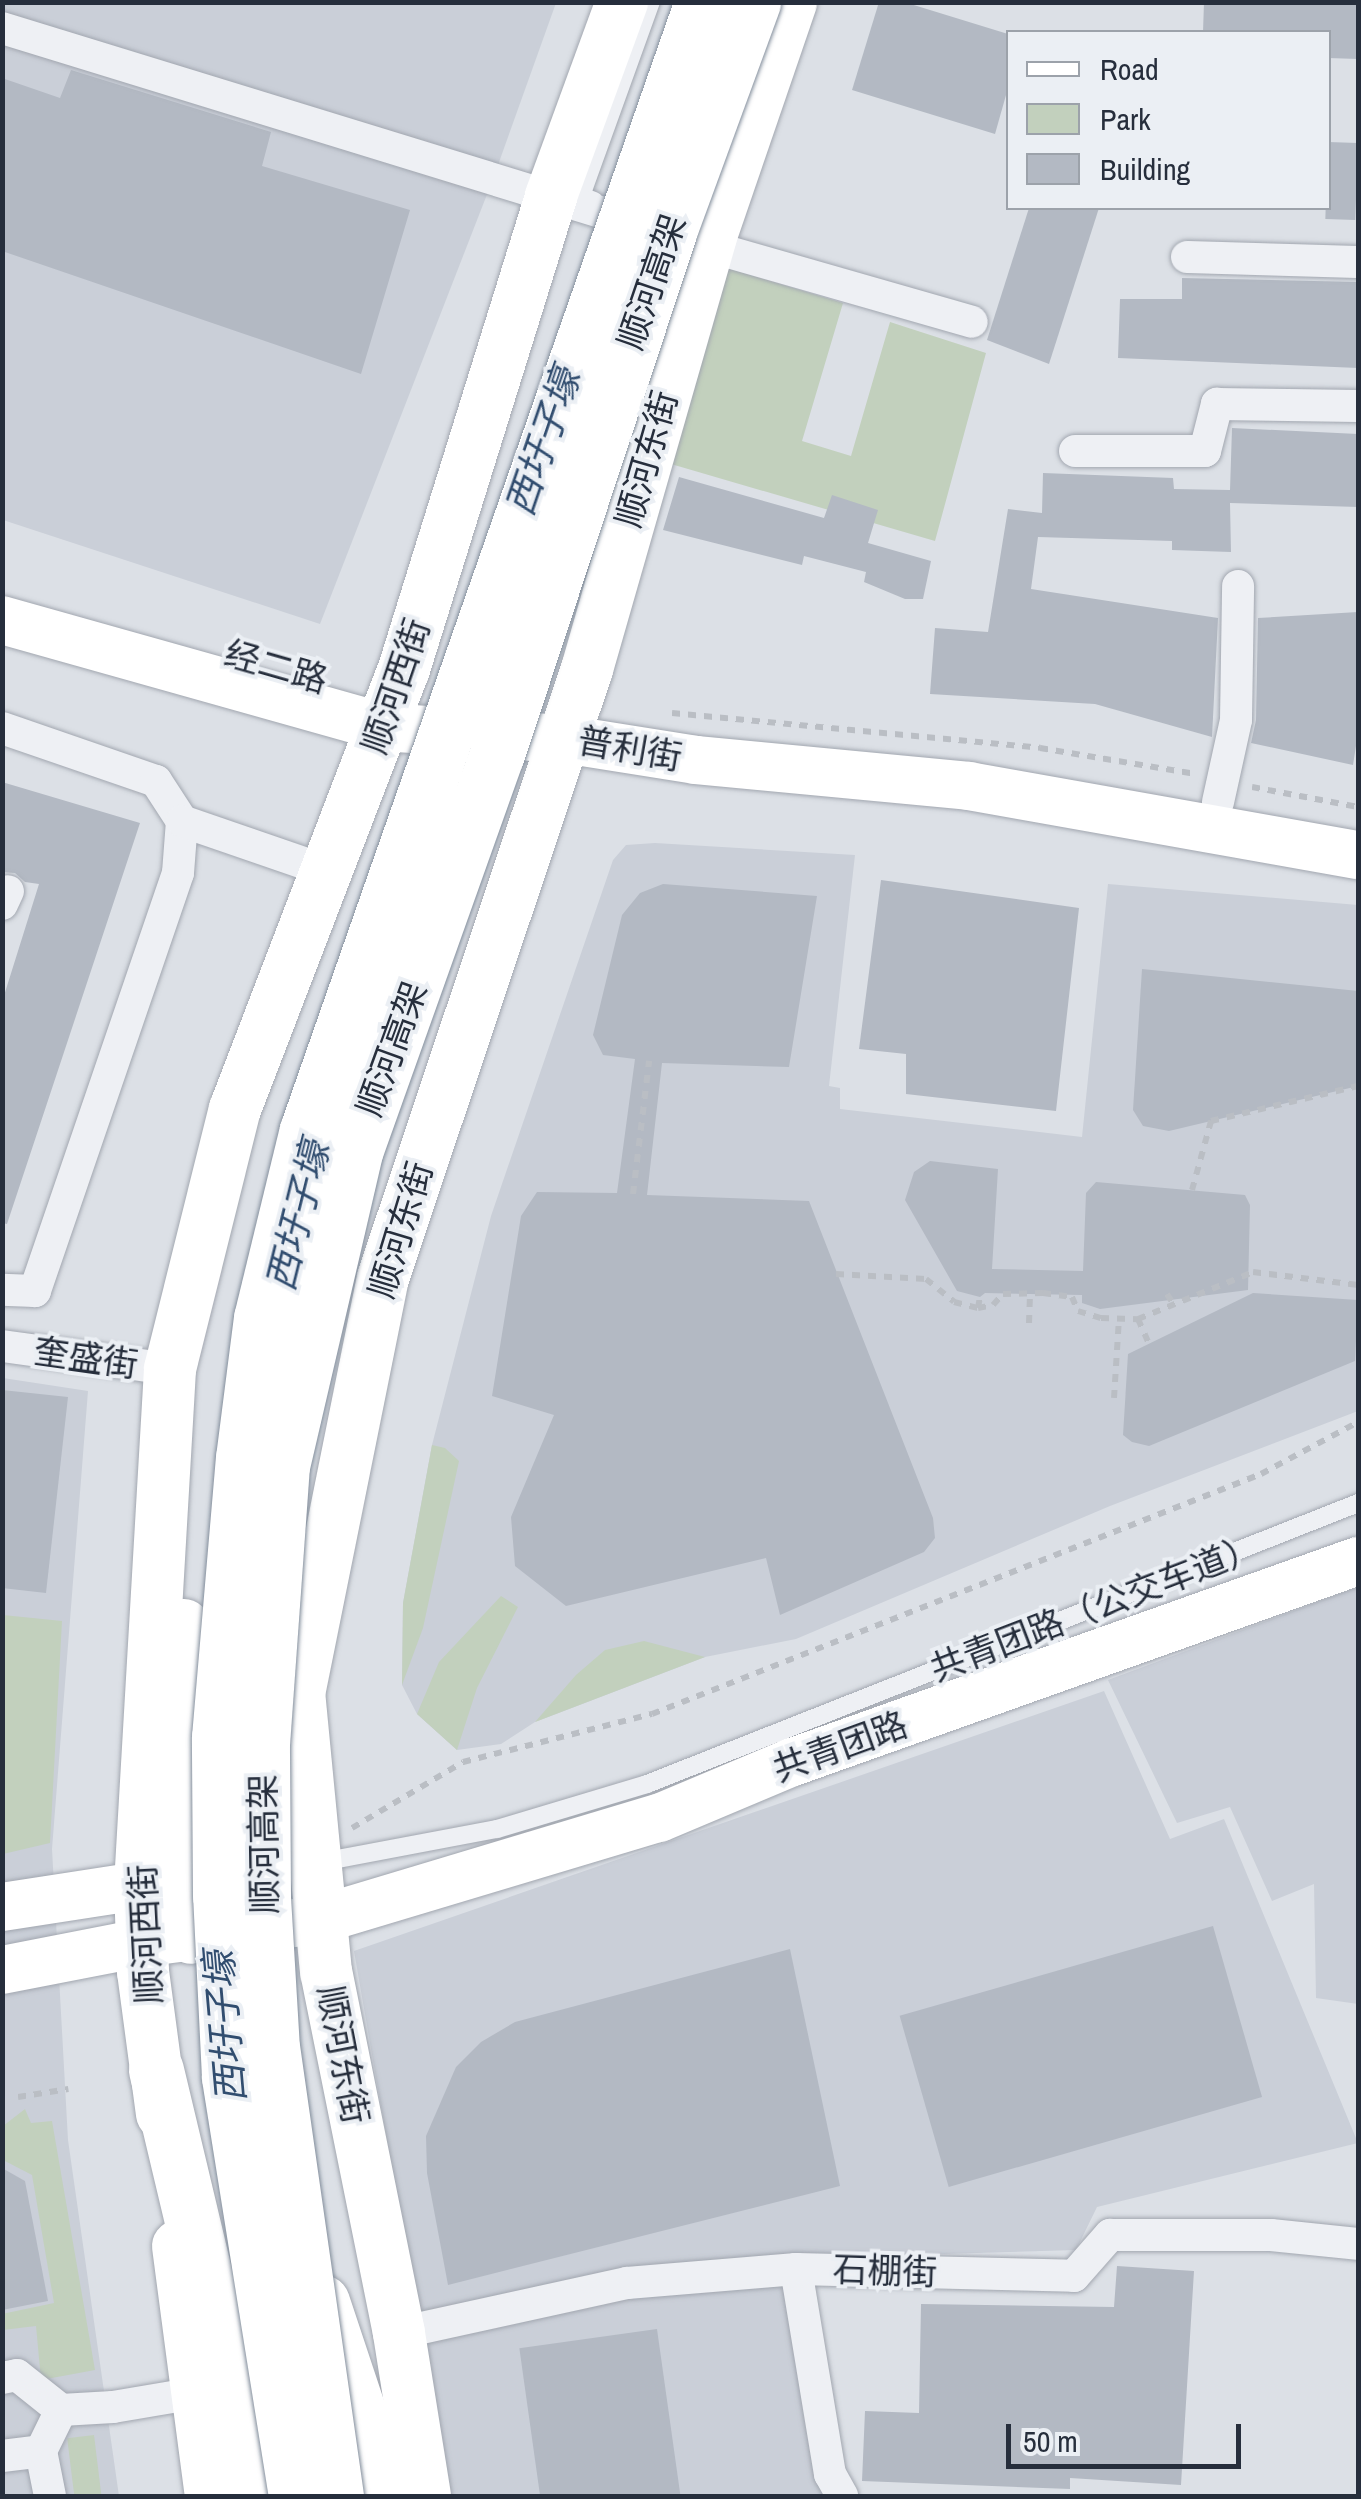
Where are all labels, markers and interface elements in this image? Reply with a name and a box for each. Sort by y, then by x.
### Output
legend [1006,30,1331,210]
text: Road [1100,49,1159,89]
text: Park [1100,99,1151,139]
text: Building [1100,149,1190,189]
street label: 顺河高架 [609,209,695,355]
water label: 西圩子壕 [497,363,589,521]
street label: 顺河东街 [608,386,686,532]
street label: 顺河西街 [353,613,439,759]
street label: 经二路 [220,632,332,702]
street label: 普利街 [575,719,685,779]
street label: 顺河高架 [348,976,436,1122]
water label: 西圩子壕 [257,1137,339,1295]
street label: 顺河东街 [360,1157,442,1303]
street label: 奎盛街 [31,1330,141,1386]
street label: 共青团路（公交车道） [924,1526,1266,1690]
street label: 共青团路 [767,1703,913,1791]
street label: 顺河高架 [242,1774,286,1914]
street label: 顺河西街 [121,1863,171,2005]
water label: 西圩子壕 [196,1949,254,2105]
street label: 顺河东街 [309,1982,377,2128]
street label: 石棚街 [832,2248,938,2294]
scale bar [1011,2404,1246,2466]
text: 50 m [1023,2421,1078,2461]

